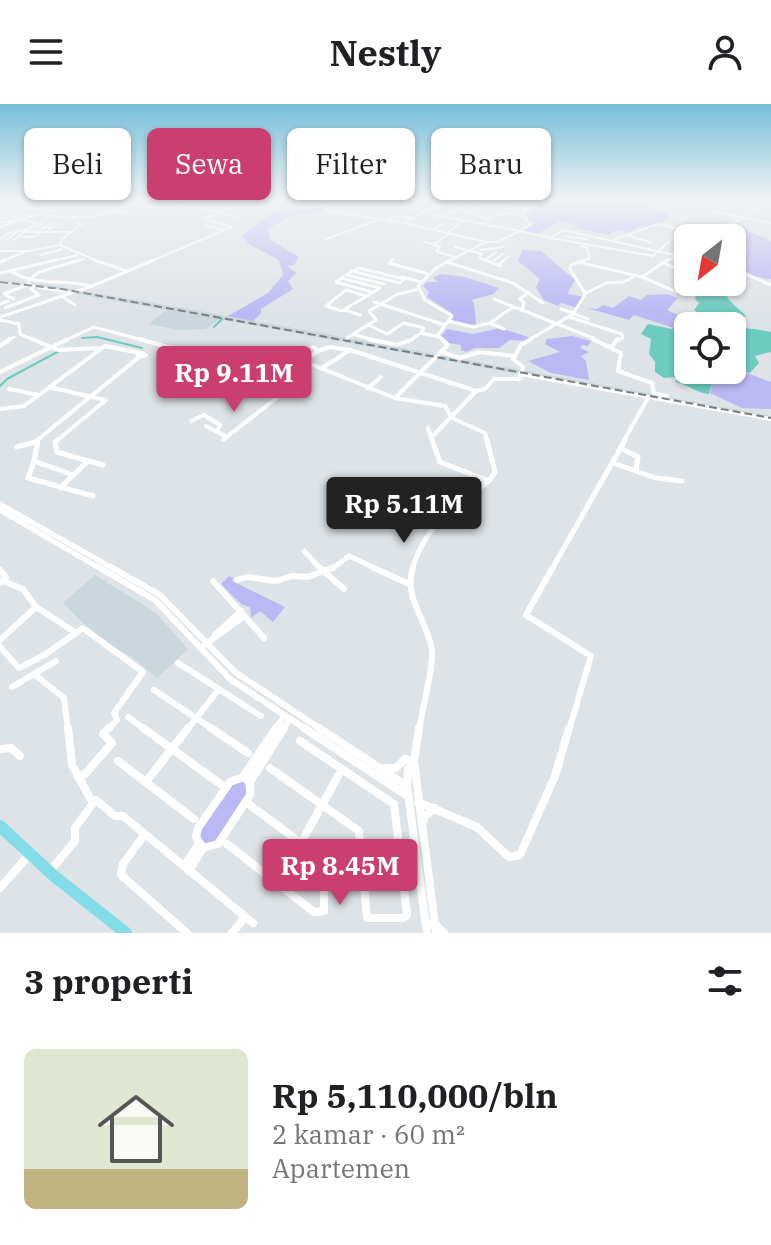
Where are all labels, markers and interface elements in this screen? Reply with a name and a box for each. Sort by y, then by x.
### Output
text: Nestly [329,29,442,76]
icon: menu [24,30,68,74]
icon: person [703,30,747,74]
chip: Beli [24,128,131,200]
chip: Sewa [147,128,271,200]
chip: Filter [287,128,415,200]
chip: Baru [431,128,551,200]
north arrow [674,224,746,296]
map controls [674,224,746,384]
button: locate [674,312,746,384]
pin: Rp 9.11M [151,346,317,414]
text: Rp 9.11M [174,355,294,389]
pin: Rp 5.11M [321,477,487,545]
text: Rp 5.11M [344,486,464,520]
pin: Rp 8.45M [257,839,423,907]
text: Rp 8.45M [280,848,400,882]
text: 3 properti [24,959,193,1003]
icon: filters [703,959,747,1003]
text: Rp 5,110,000/bln [272,1073,558,1117]
icon: home [88,1081,184,1177]
text: 2 kamar · 60 m² [272,1117,465,1151]
text: Apartemen [272,1151,410,1185]

